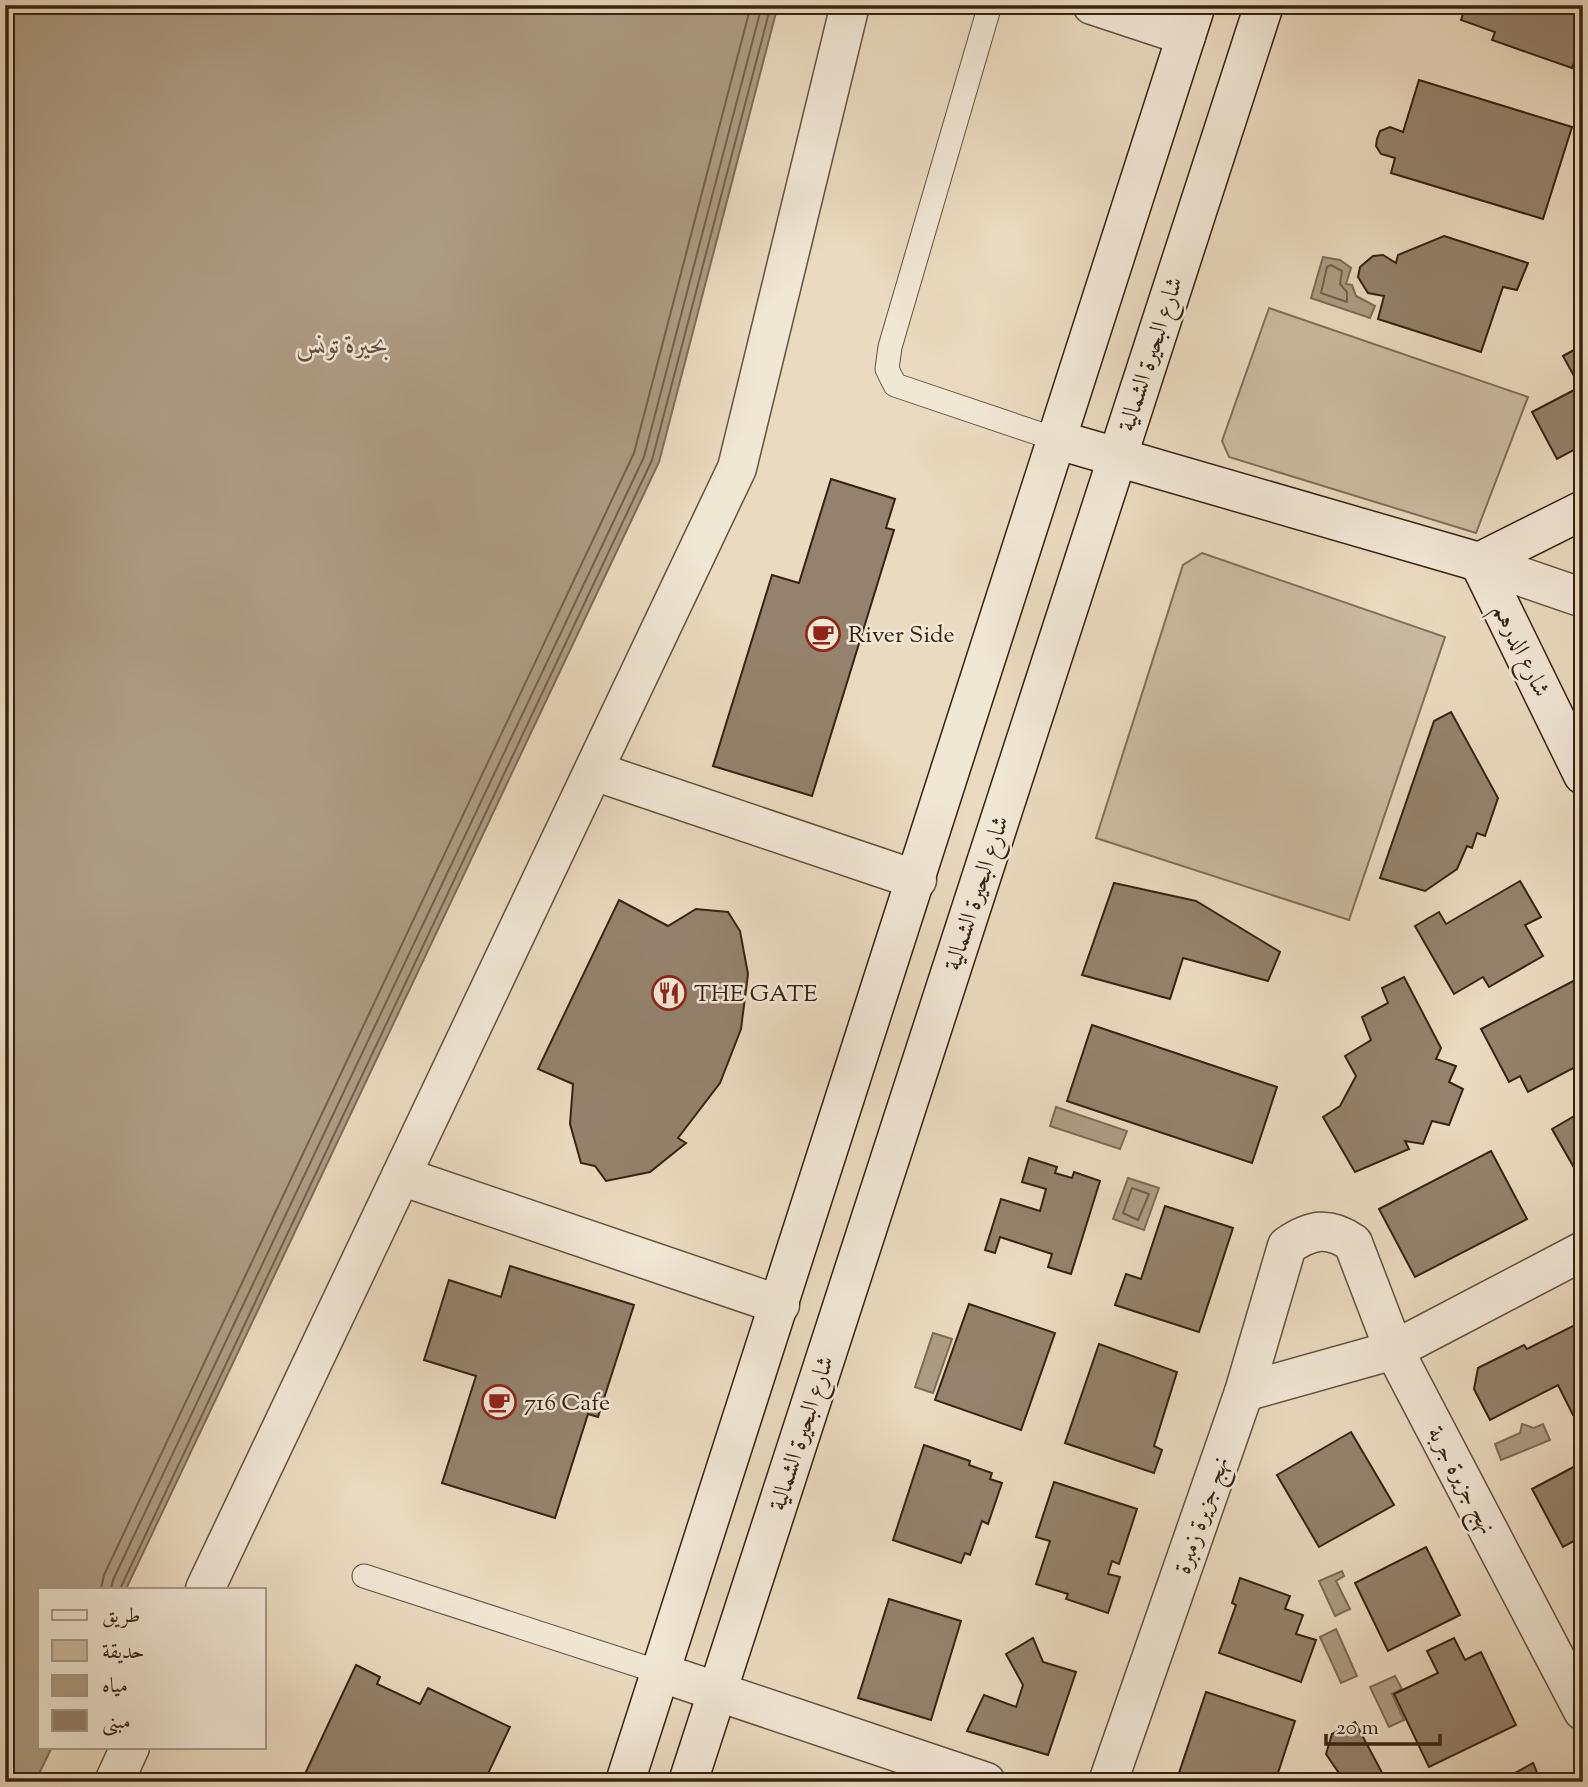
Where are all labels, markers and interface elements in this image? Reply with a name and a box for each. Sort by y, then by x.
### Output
street label: شارع البحيرة الشمالية [1111,273,1194,437]
water label: بحيرة تونس [295,328,389,365]
street label: شارع الدرهم [1480,598,1557,705]
cafe icon: River Side [804,615,842,653]
place label: River Side [848,619,955,653]
street label: شارع البحيرة الشمالية [937,812,1020,976]
restaurant icon: THE GATE [650,974,688,1012]
place label: THE GATE [694,978,818,1012]
street label: شارع البحيرة الشمالية [762,1352,845,1516]
cafe icon: 716 Cafe [480,1383,518,1421]
place label: 716 Cafe [524,1387,610,1421]
street label: نهج جزيرة جربة [1416,1421,1503,1542]
street label: نهج جزيرة زمبرة [1167,1452,1241,1580]
legend [38,1588,266,1748]
text: طريق [102,1602,140,1632]
text: حديقة [102,1638,145,1668]
text: مياه [102,1672,128,1702]
scale bar [1326,1703,1439,1747]
text: مبنى [102,1708,131,1738]
text: 20 m [1336,1714,1379,1744]

